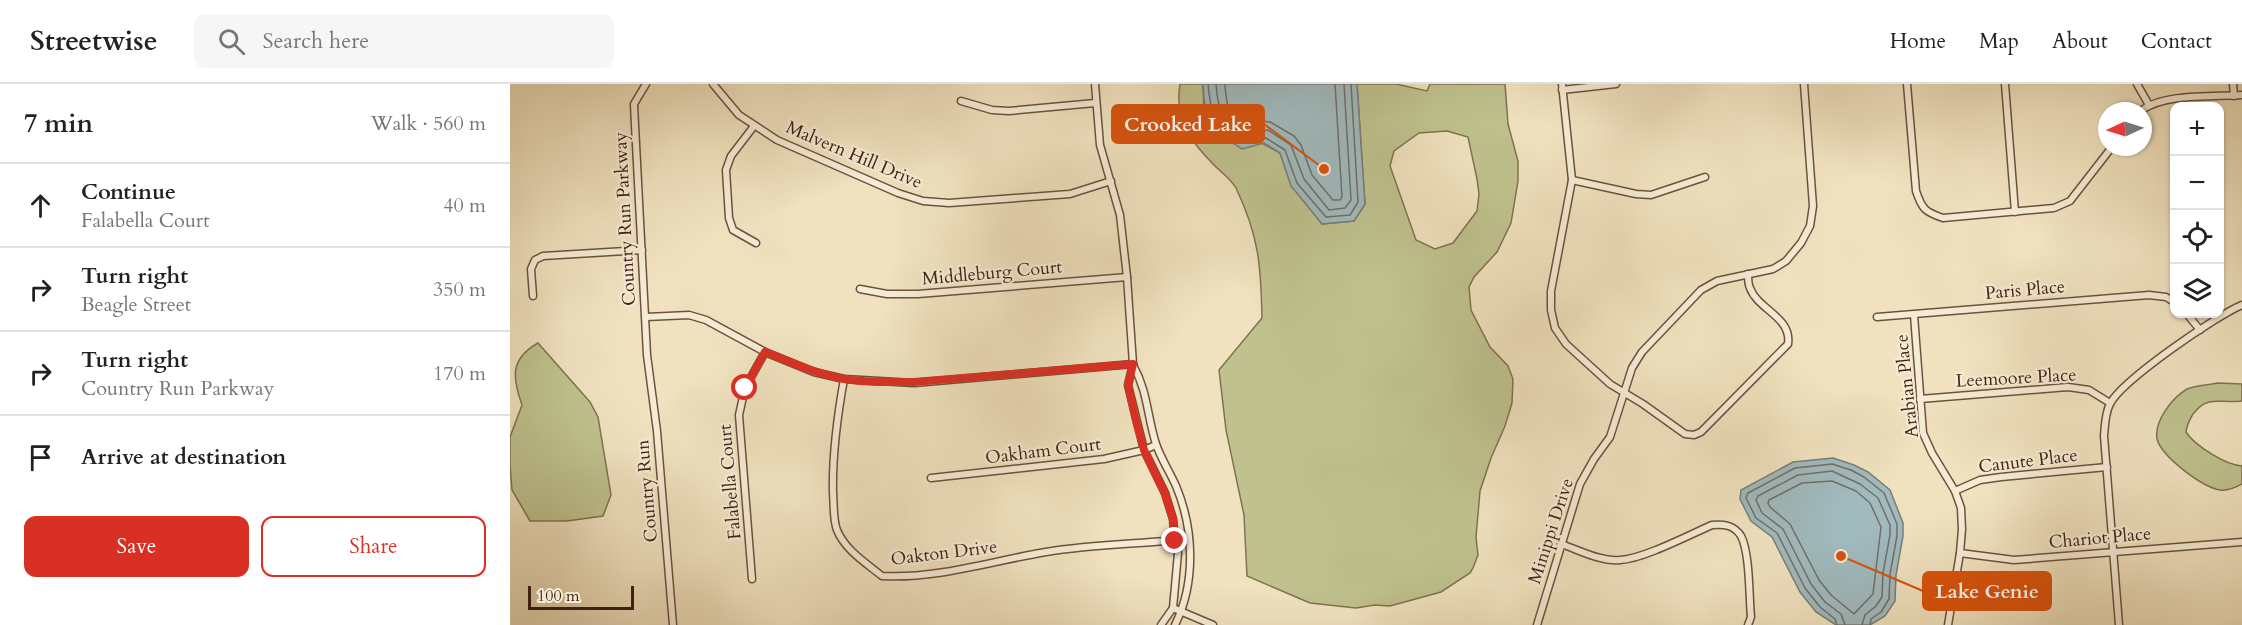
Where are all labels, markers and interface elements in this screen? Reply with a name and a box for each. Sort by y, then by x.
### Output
search box [194,14,614,68]
text: Streetwise [30,22,158,60]
icon: search [215,25,248,58]
text: Search here [263,26,369,56]
text: Home [1890,27,1946,56]
text: Map [1979,27,2019,56]
text: About [2052,27,2108,56]
text: Contact [2141,27,2212,56]
north arrow [2098,102,2152,156]
map controls [2170,102,2224,318]
button: + [2170,102,2224,156]
callout: Crooked Lake [1112,105,1264,143]
text: 7 min [24,106,93,141]
text: Walk · 560 m [371,110,486,137]
text: Crooked Lake [1124,111,1252,138]
street label: Malvern Hill Drive [782,115,926,195]
street label: Country Run Parkway [608,131,642,307]
button: − [2170,156,2224,210]
text: Continue [81,177,176,207]
icon: ahead [24,189,57,222]
text: 40 m [443,192,486,219]
text: Falabella Court [81,207,209,234]
button: locate [2170,210,2224,264]
street label: Middleburg Court [921,254,1063,292]
text: Turn right [81,261,188,291]
button: layers [2170,264,2224,318]
icon: right [24,273,57,306]
street label: Paris Place [1984,274,2066,306]
text: 350 m [433,276,486,303]
text: Beagle Street [81,291,191,318]
street label: Arabian Place [1889,333,1925,439]
text: Turn right [81,345,188,375]
icon: right [24,357,57,390]
text: 170 m [433,360,486,387]
street label: Leemoore Place [1955,362,2077,394]
route start [731,374,757,400]
text: Country Run Parkway [81,375,274,402]
street label: Falabella Court [712,423,747,541]
street label: Oakham Court [984,431,1103,470]
street label: Country Run [630,438,664,543]
icon: arrive [24,441,57,474]
text: Arrive at destination [81,442,286,472]
street label: Canute Place [1977,443,2079,479]
street label: Minippi Drive [1522,475,1580,587]
button: Save [24,516,249,577]
button: Share [261,516,486,577]
street label: Chariot Place [2048,521,2152,555]
route end [1161,527,1187,553]
street label: Oakton Drive [889,534,999,572]
callout: Lake Genie [1923,572,2051,610]
text: Lake Genie [1935,578,2039,605]
scale bar [528,583,634,610]
text: 100 m [537,585,579,607]

